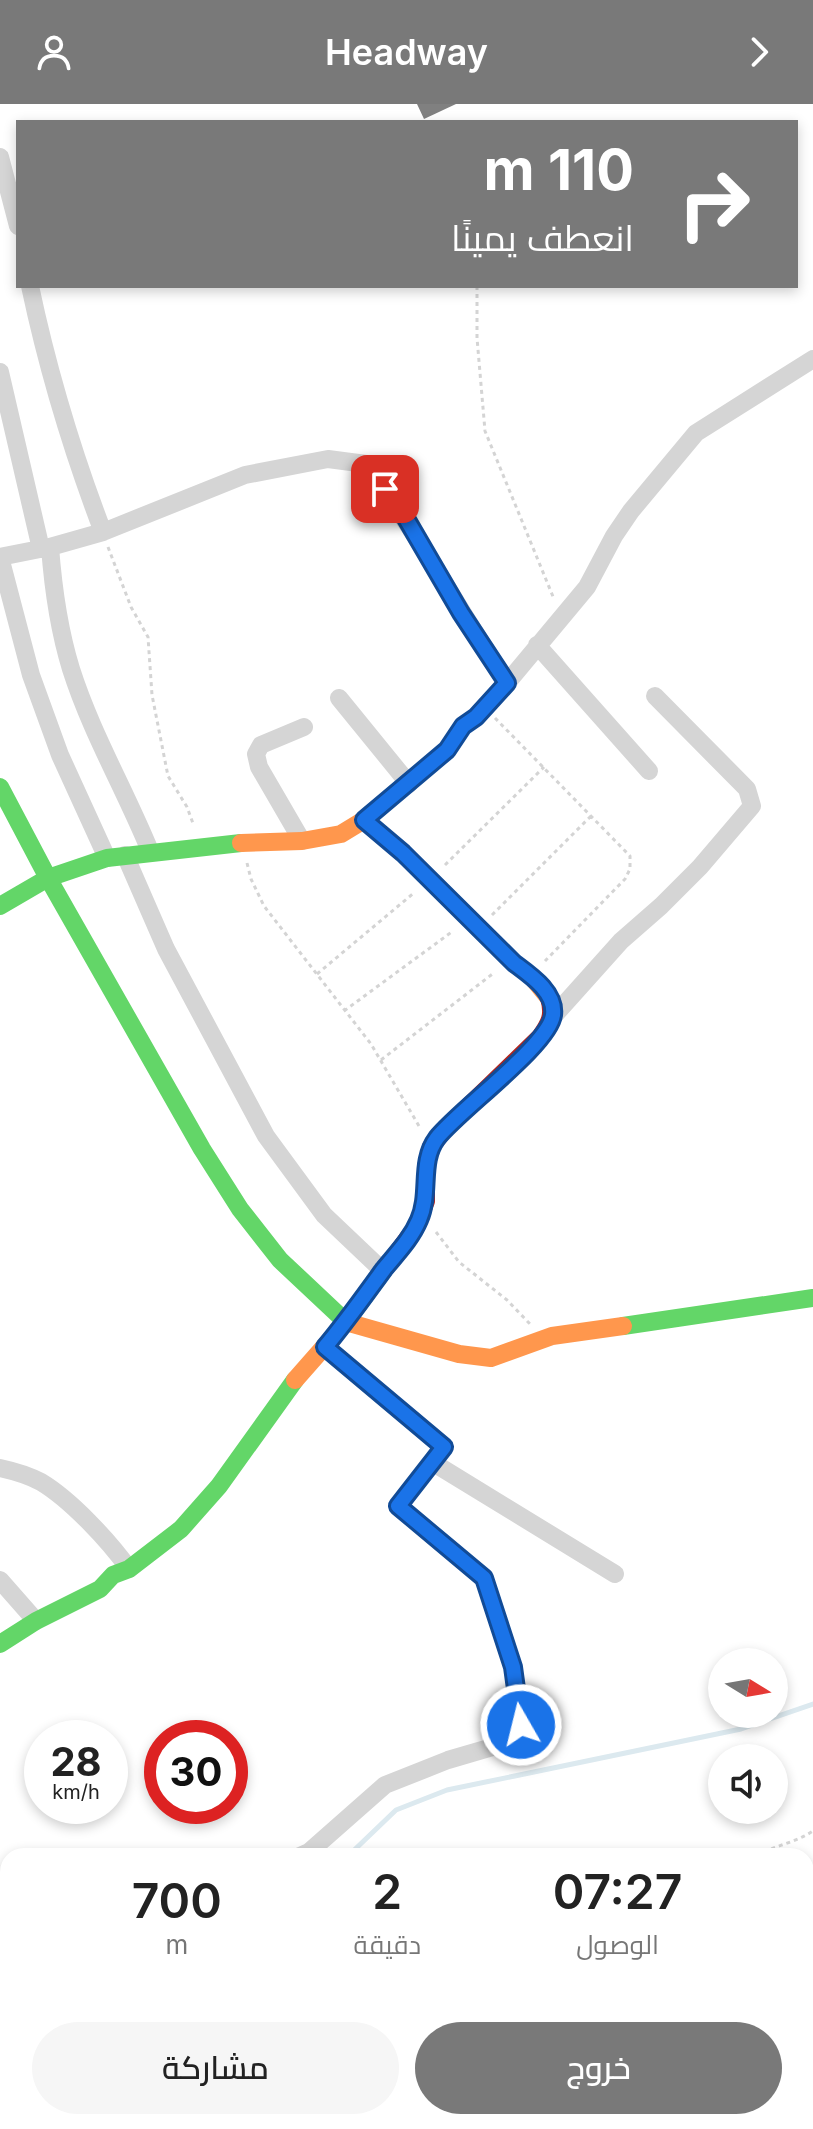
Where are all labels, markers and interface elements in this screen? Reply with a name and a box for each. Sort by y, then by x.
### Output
icon: person [32,30,76,74]
text: Headway [325,30,488,74]
icon: forward [737,30,781,74]
text: 110 m [484,136,634,204]
icon: right [662,152,766,256]
text: انعطف يمينًا [451,216,634,260]
pin [351,455,419,523]
icon: arrive [363,467,407,511]
north arrow [708,1648,788,1728]
map controls [708,1648,788,1824]
position arrow [479,1683,563,1767]
speed limit sign: 30 [144,1720,248,1824]
text: 28 [50,1737,102,1786]
button: sound [708,1744,788,1824]
text: km/h [52,1780,100,1804]
text: 2 [372,1862,402,1921]
text: 07:27 [553,1862,682,1921]
text: 700 [132,1871,222,1930]
text: m [165,1929,188,1960]
text: دقيقة [354,1929,421,1960]
text: الوصول [576,1929,659,1960]
button: مشاركة [32,2022,399,2114]
button: خروج [415,2022,782,2114]

